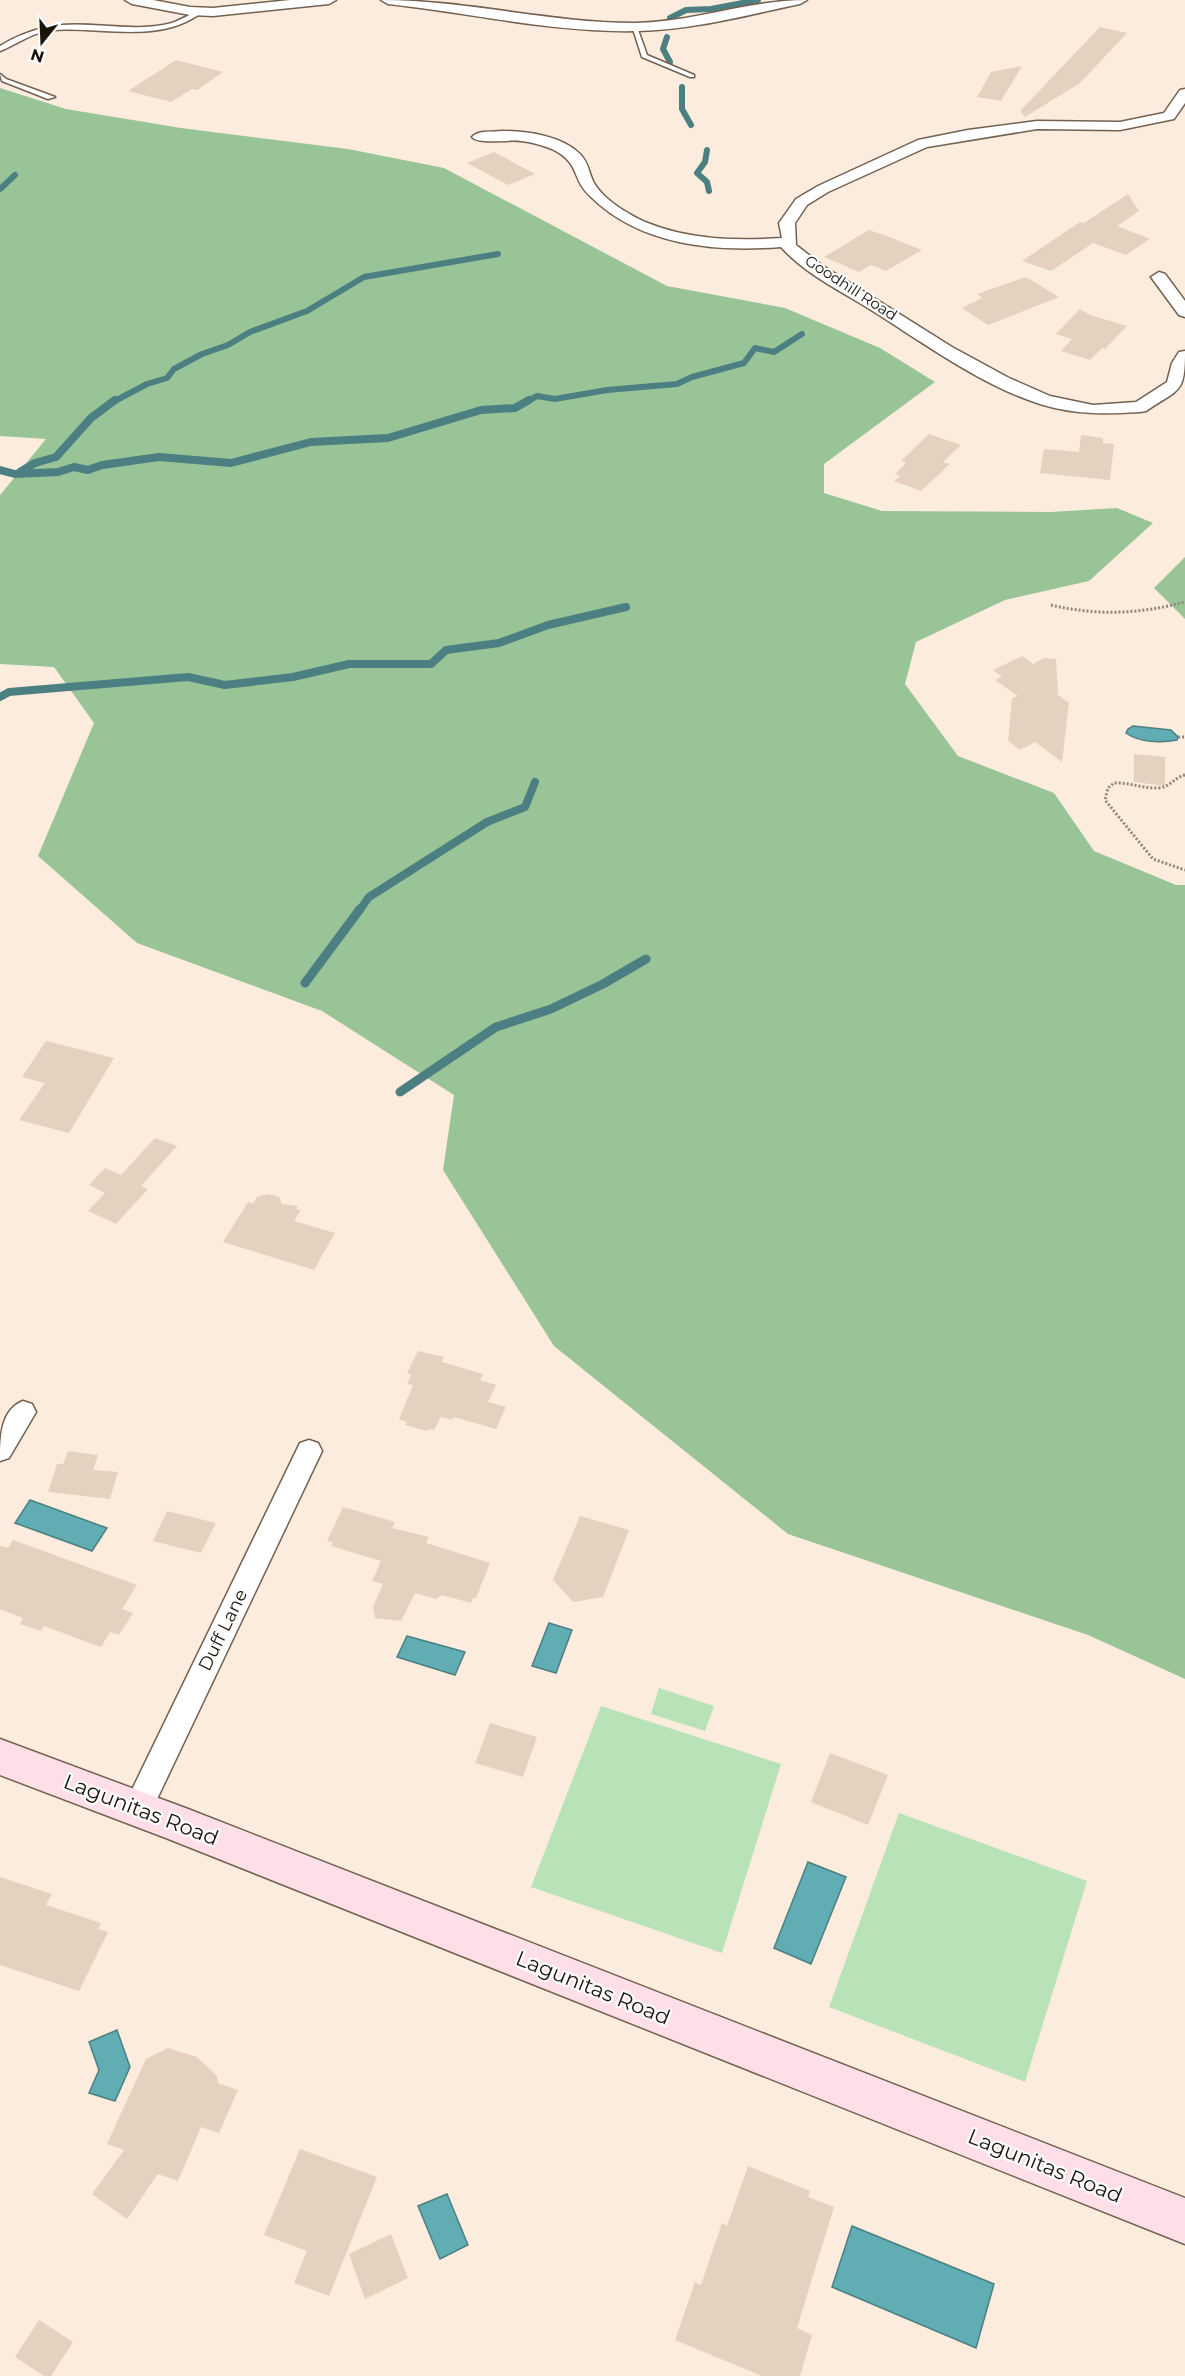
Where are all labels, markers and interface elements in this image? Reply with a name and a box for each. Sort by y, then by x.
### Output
north arrow [12,12,72,72]
text: N [28,45,47,67]
street label: Goodhill Road [802,251,901,324]
street label: Duff Lane [194,1585,252,1674]
street label: Lagunitas Road [60,1768,222,1851]
street label: Lagunitas Road [512,1945,674,2030]
street label: Lagunitas Road [964,2123,1126,2208]

